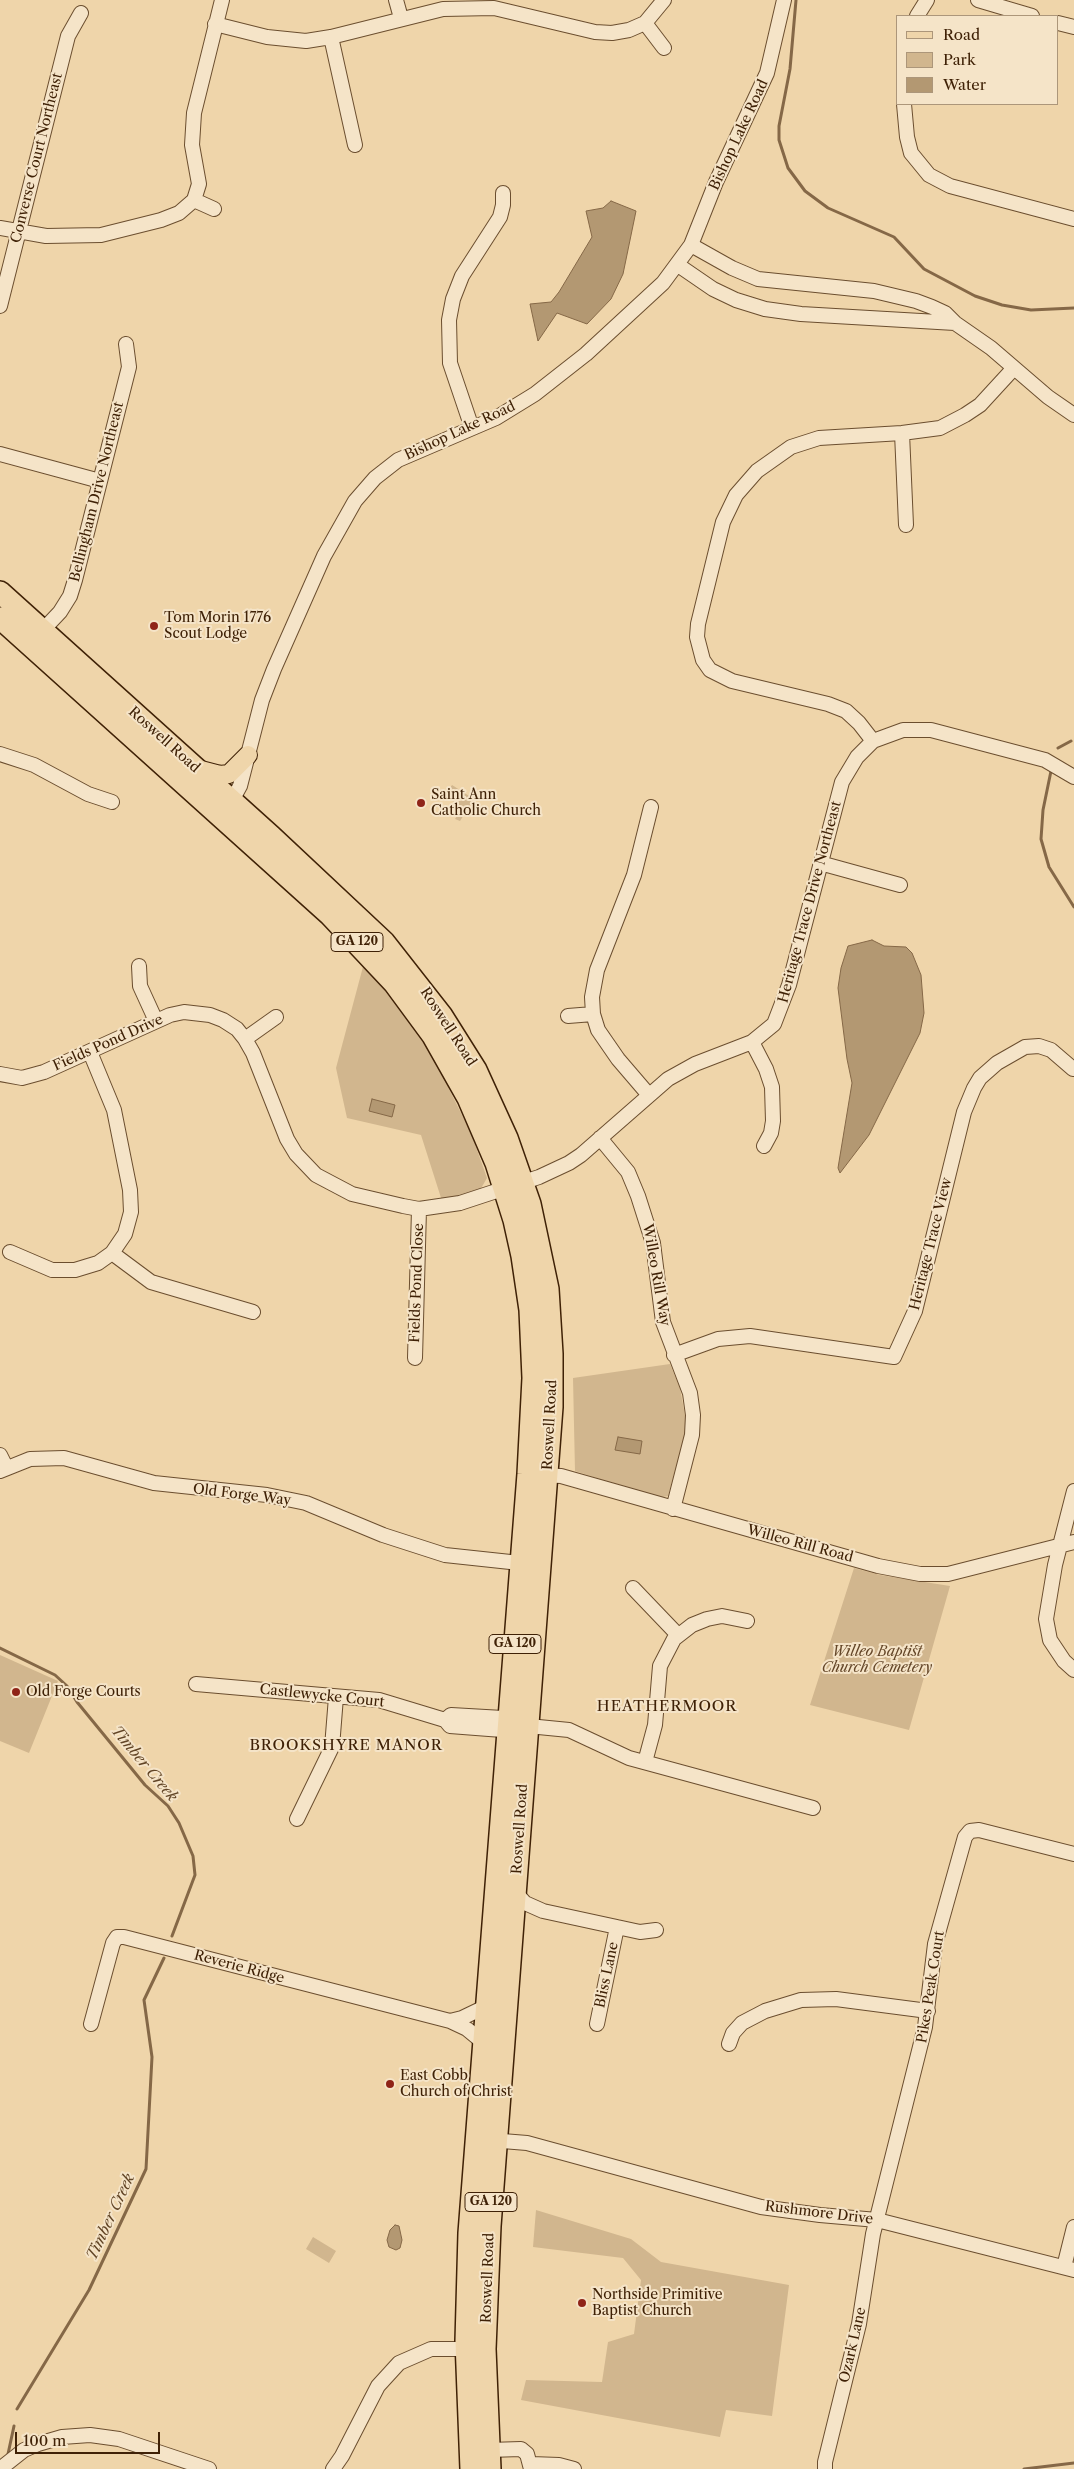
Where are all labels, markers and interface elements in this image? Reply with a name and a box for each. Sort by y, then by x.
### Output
legend [896,15,1059,105]
text: Road [943,25,980,44]
text: Park [943,50,976,69]
street label: Converse Court Northeast [8,71,66,245]
text: Water [943,75,986,94]
street label: Bishop Lake Road [706,77,772,193]
street label: Bishop Lake Road [402,398,518,464]
street label: Bellingham Drive Northeast [66,400,128,584]
place label: Tom Morin 1776 Scout Lodge [164,610,271,642]
marker: Tom Morin 1776 Scout Lodge [148,620,160,632]
street label: Roswell Road [125,703,203,777]
place label: Saint Ann Catholic Church [431,787,541,820]
marker: Saint Ann Catholic Church [415,797,427,809]
street label: Heritage Trace Drive Northeast [775,799,845,1005]
road number: GA 120 [331,932,383,952]
street label: Roswell Road [416,984,480,1070]
street label: Fields Pond Drive [50,1011,166,1075]
street label: Heritage Trace View [906,1176,956,1312]
street label: Fields Pond Close [407,1223,427,1343]
street label: Willeo Rill Way [639,1223,673,1327]
street label: Roswell Road [539,1379,561,1471]
street label: Old Forge Way [192,1481,292,1509]
street label: Willeo Rill Road [745,1522,855,1566]
road number: GA 120 [489,1635,541,1654]
park label: Willeo Baptist Church Cemetery [822,1644,932,1676]
street label: Castlewycke Court [259,1681,385,1711]
place label: Old Forge Courts [26,1684,141,1700]
marker: Old Forge Courts [10,1686,22,1698]
district label: HEATHERMOOR [595,1698,739,1716]
water label: Timber Creek [107,1723,181,1805]
district label: BROOKSHYRE MANOR [247,1737,445,1755]
street label: Roswell Road [508,1783,532,1875]
street label: Pikes Peak Court [914,1930,948,2044]
street label: Bliss Lane [592,1940,622,2010]
street label: Reverie Ridge [192,1947,286,1987]
place label: East Cobb Church of Christ [400,2068,512,2100]
marker: East Cobb Church of Christ [384,2078,396,2090]
water label: Timber Creek [83,2171,139,2263]
road number: GA 120 [465,2192,517,2212]
street label: Rushmore Drive [764,2198,874,2228]
street label: Roswell Road [478,2233,498,2323]
place label: Northside Primitive Baptist Church [592,2287,723,2320]
marker: Northside Primitive Baptist Church [576,2297,588,2309]
street label: Ozark Lane [836,2306,870,2384]
scale bar [18,2422,162,2454]
text: 100 m [23,2431,66,2450]

